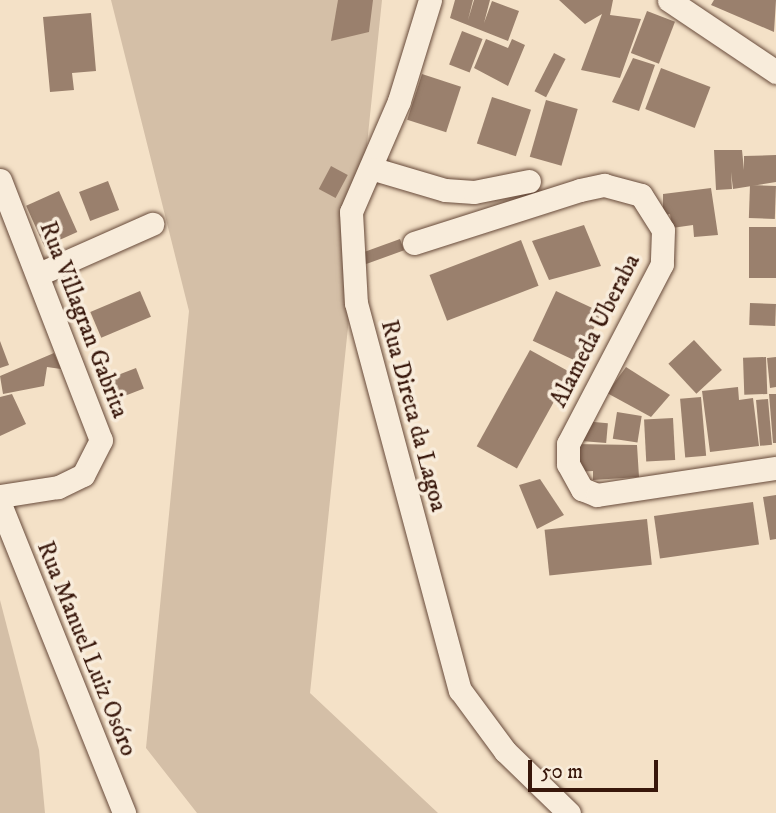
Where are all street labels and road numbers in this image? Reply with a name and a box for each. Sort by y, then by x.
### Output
street label: Rua Villagran Gabrita [32,218,134,422]
street label: Alameda Uberaba [545,250,647,412]
street label: Rua Direta da Lagoa [374,317,452,515]
street label: Rua Manuel Luiz Osóro [30,537,142,761]

